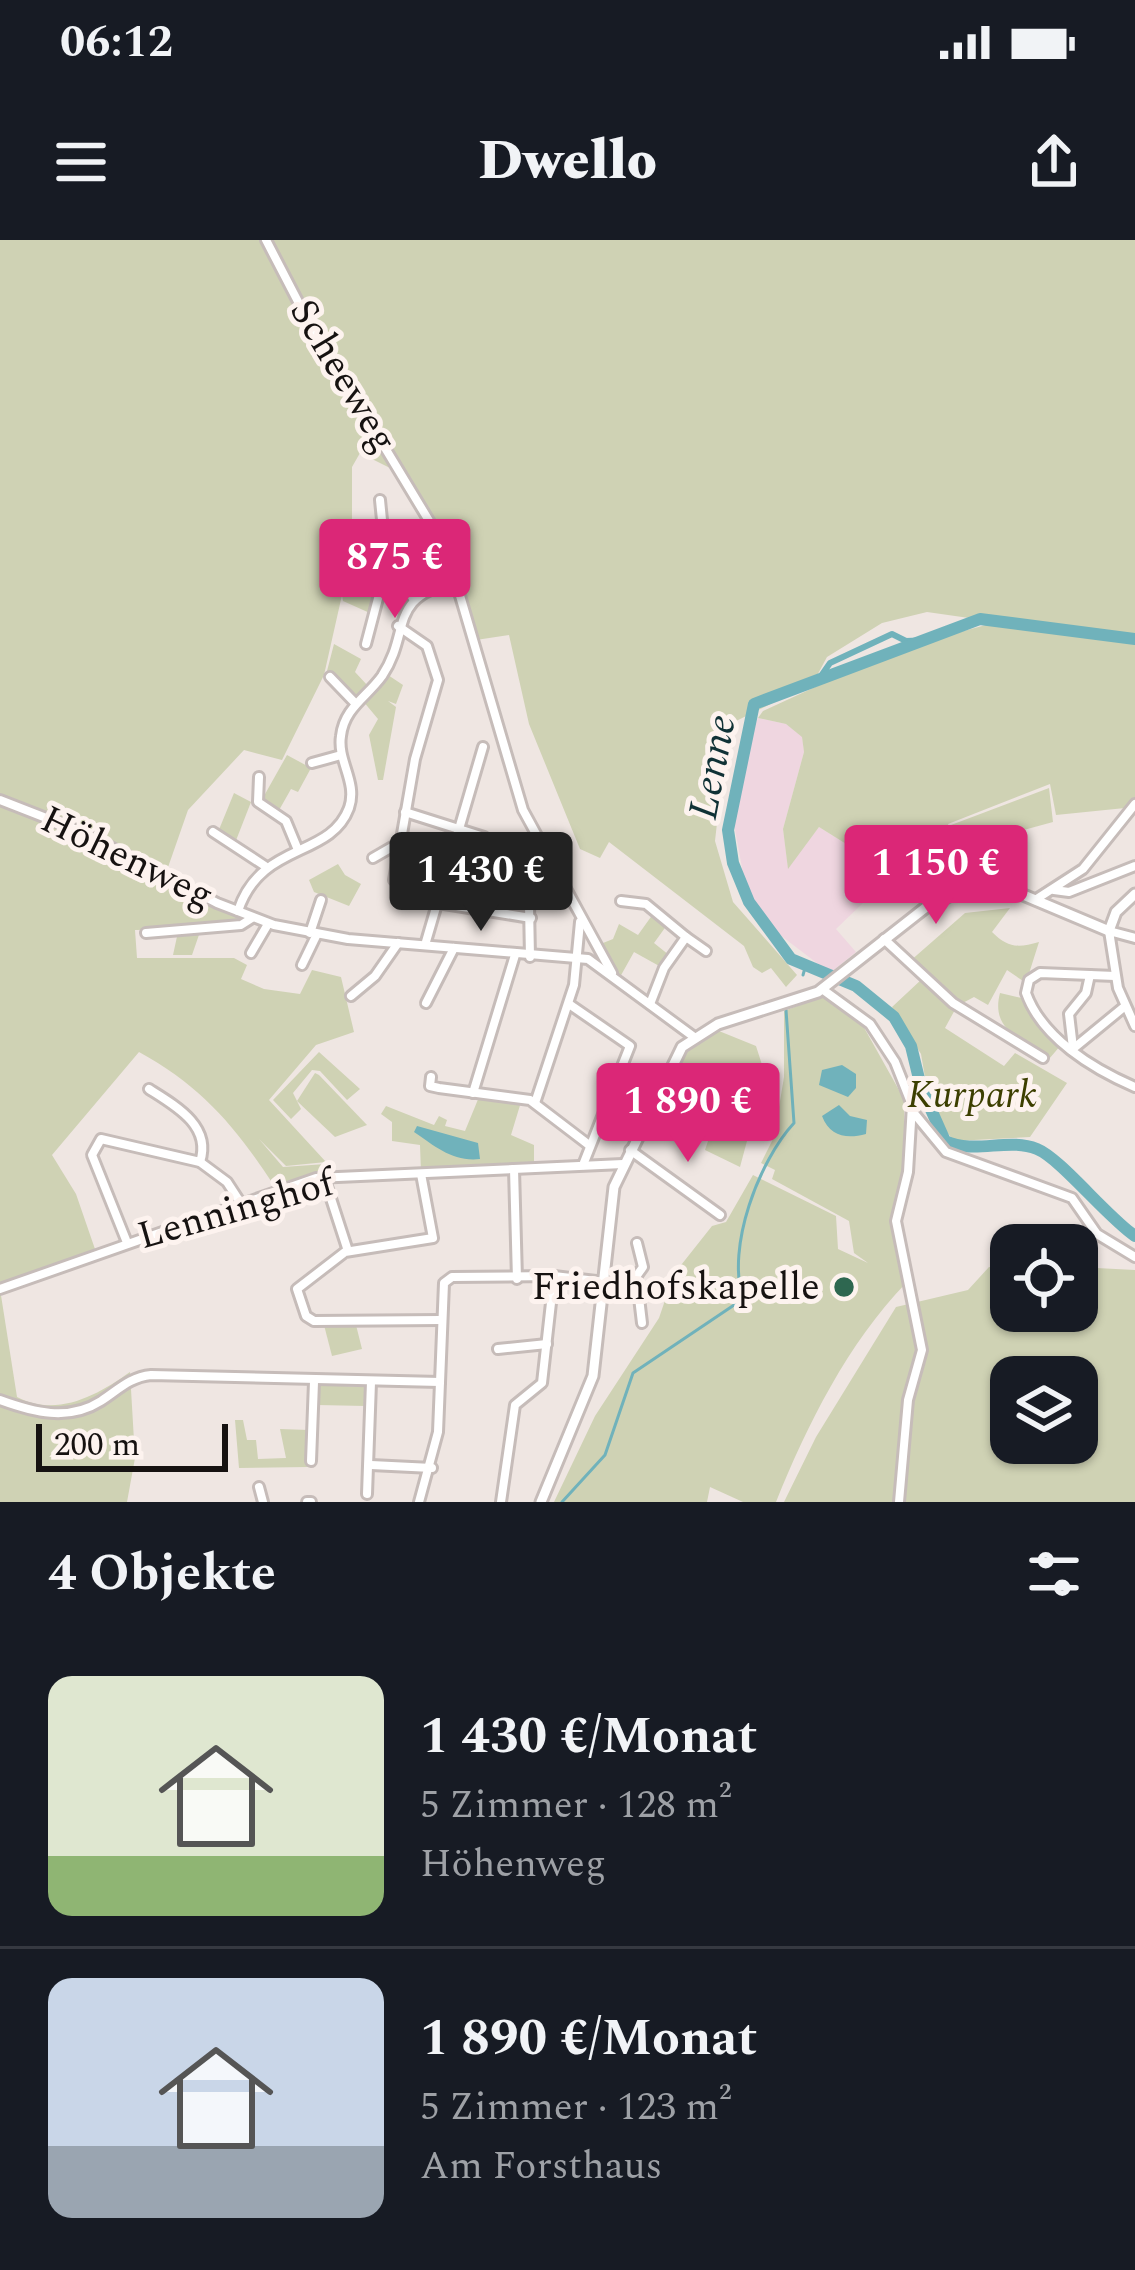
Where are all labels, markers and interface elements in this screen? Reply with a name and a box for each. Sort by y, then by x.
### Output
text: 06:12 [60,8,173,77]
text: Dwello [478,121,657,203]
icon: menu [48,129,114,195]
icon: share [1021,129,1087,195]
street label: Scheeweg [274,288,412,464]
pin: 875 € [311,519,479,621]
text: 875 € [346,528,444,587]
water label: Lenne [672,709,754,825]
street label: Höhenweg [30,791,224,925]
pin: 1 150 € [825,825,1047,927]
pin: 1 430 € [370,832,592,934]
text: 1 150 € [872,834,1000,893]
text: 1 430 € [417,841,545,900]
pin: 1 890 € [577,1063,799,1165]
park label: Kurpark [907,1066,1037,1125]
text: 1 890 € [624,1072,752,1131]
street label: Lenninghof [131,1153,344,1266]
map controls [990,1224,1098,1464]
button: locate [990,1224,1098,1332]
place label: Friedhofskapelle [532,1258,820,1317]
marker: Friedhofskapelle [831,1274,857,1300]
button: layers [990,1356,1098,1464]
scale bar [36,1418,228,1471]
text: 200 m [54,1420,140,1470]
text: 4 Objekte [48,1535,276,1613]
icon: filters [1021,1541,1087,1607]
text: 1 430 €/Monat [420,1698,757,1776]
icon: home [144,1724,288,1868]
text: 5 Zimmer · 128 m² [420,1776,731,1835]
text: Höhenweg [420,1835,606,1894]
text: 1 890 €/Monat [420,2000,757,2078]
icon: home [144,2026,288,2170]
text: 5 Zimmer · 123 m² [420,2078,731,2137]
text: Am Forsthaus [420,2137,662,2196]

